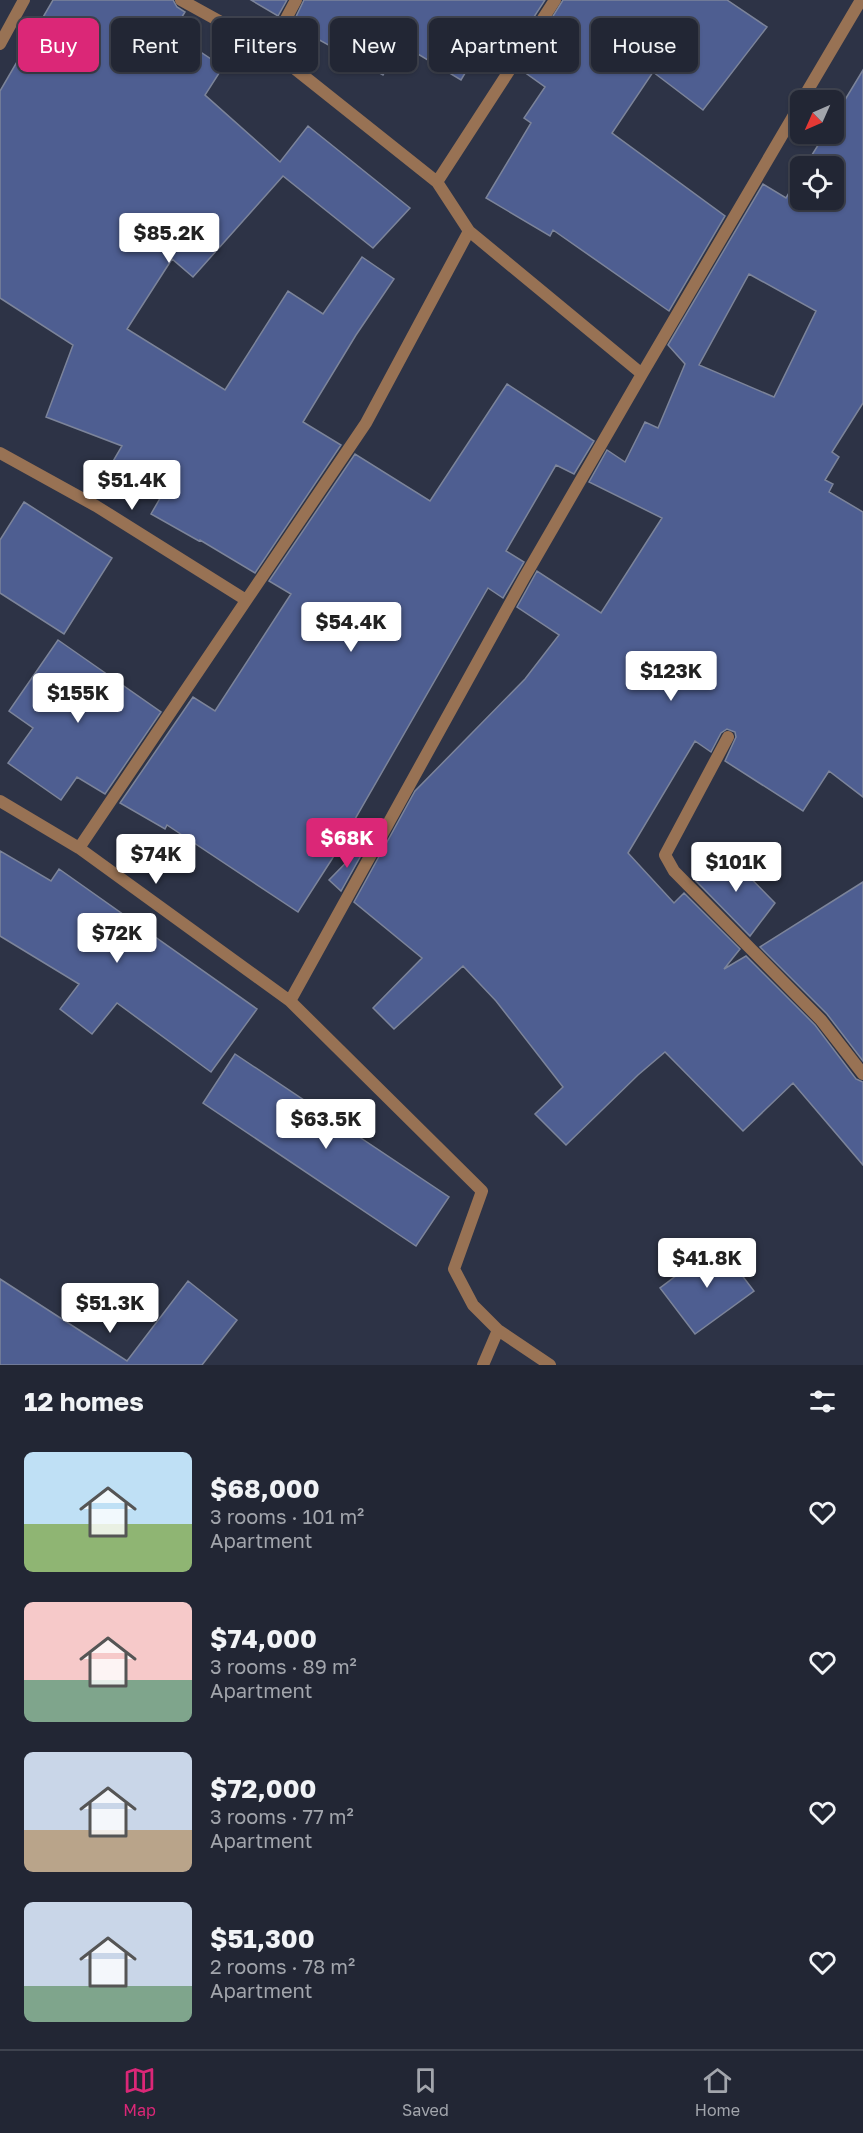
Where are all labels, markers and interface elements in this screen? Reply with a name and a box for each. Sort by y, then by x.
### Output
chip: Buy [18,18,99,72]
chip: Rent [111,18,200,72]
chip: Filters [212,18,318,72]
chip: New [330,18,417,72]
chip: Apartment [429,18,579,72]
chip: House [591,18,698,72]
north arrow [790,90,844,144]
map controls [790,90,844,210]
button: locate [790,156,844,210]
pin: $85.2K [120,213,218,264]
text: $85.2K [133,220,205,244]
pin: $51.4K [83,460,181,511]
text: $51.4K [97,467,167,491]
pin: $54.4K [302,602,400,653]
text: $54.4K [315,609,387,633]
pin: $123K [629,651,713,702]
text: $123K [640,658,702,682]
pin: $155K [36,673,120,724]
text: $155K [47,680,109,704]
pin: $68K [311,818,383,869]
text: $68K [320,825,374,849]
pin: $74K [120,834,192,885]
text: $74K [130,841,182,865]
pin: $101K [694,842,778,893]
text: $101K [705,849,767,873]
pin: $72K [81,913,153,964]
text: $72K [92,920,143,944]
pin: $63.5K [277,1099,375,1150]
text: $63.5K [290,1106,362,1130]
pin: $41.8K [658,1238,756,1289]
text: $41.8K [672,1245,742,1269]
pin: $51.3K [61,1283,159,1334]
text: $51.3K [76,1290,145,1314]
icon: filters [806,1385,839,1418]
text: 12 homes [24,1386,144,1417]
text: $68,000 [210,1473,320,1504]
icon: home [72,1476,144,1548]
icon: heart [806,1496,839,1529]
text: 3 rooms · 101 m² [210,1504,364,1528]
text: Apartment [210,1528,313,1552]
text: $74,000 [210,1623,317,1654]
icon: home [72,1626,144,1698]
icon: heart [806,1646,839,1679]
text: 3 rooms · 89 m² [210,1654,357,1678]
text: Apartment [210,1678,313,1702]
text: $72,000 [210,1773,316,1804]
icon: home [72,1776,144,1848]
icon: heart [806,1796,839,1829]
text: 3 rooms · 77 m² [210,1804,354,1828]
text: Apartment [210,1828,313,1852]
text: $51,300 [210,1923,315,1954]
icon: home [72,1926,144,1998]
icon: heart [806,1946,839,1979]
text: 2 rooms · 78 m² [210,1954,355,1978]
text: Apartment [210,1978,313,2002]
tab: Map [123,2064,156,2120]
tab: Saved [402,2064,449,2120]
tab: Home [695,2064,740,2120]

